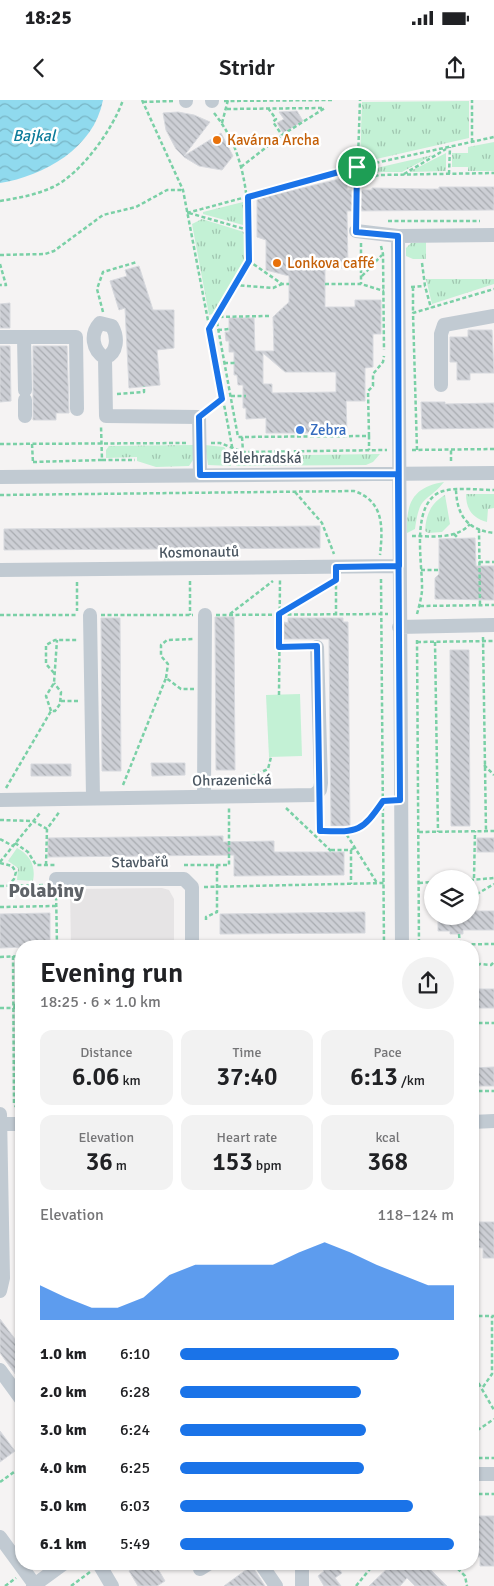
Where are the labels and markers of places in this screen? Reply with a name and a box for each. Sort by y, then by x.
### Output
place label: Kavárna Archa [227,131,320,149]
marker: Kavárna Archa [211,134,223,146]
pin [336,146,378,188]
place label: Lonkova caffé [287,254,375,272]
marker: Lonkova caffé [271,257,283,269]
place label: Zebra [310,421,346,439]
marker: Zebra [294,424,306,436]

